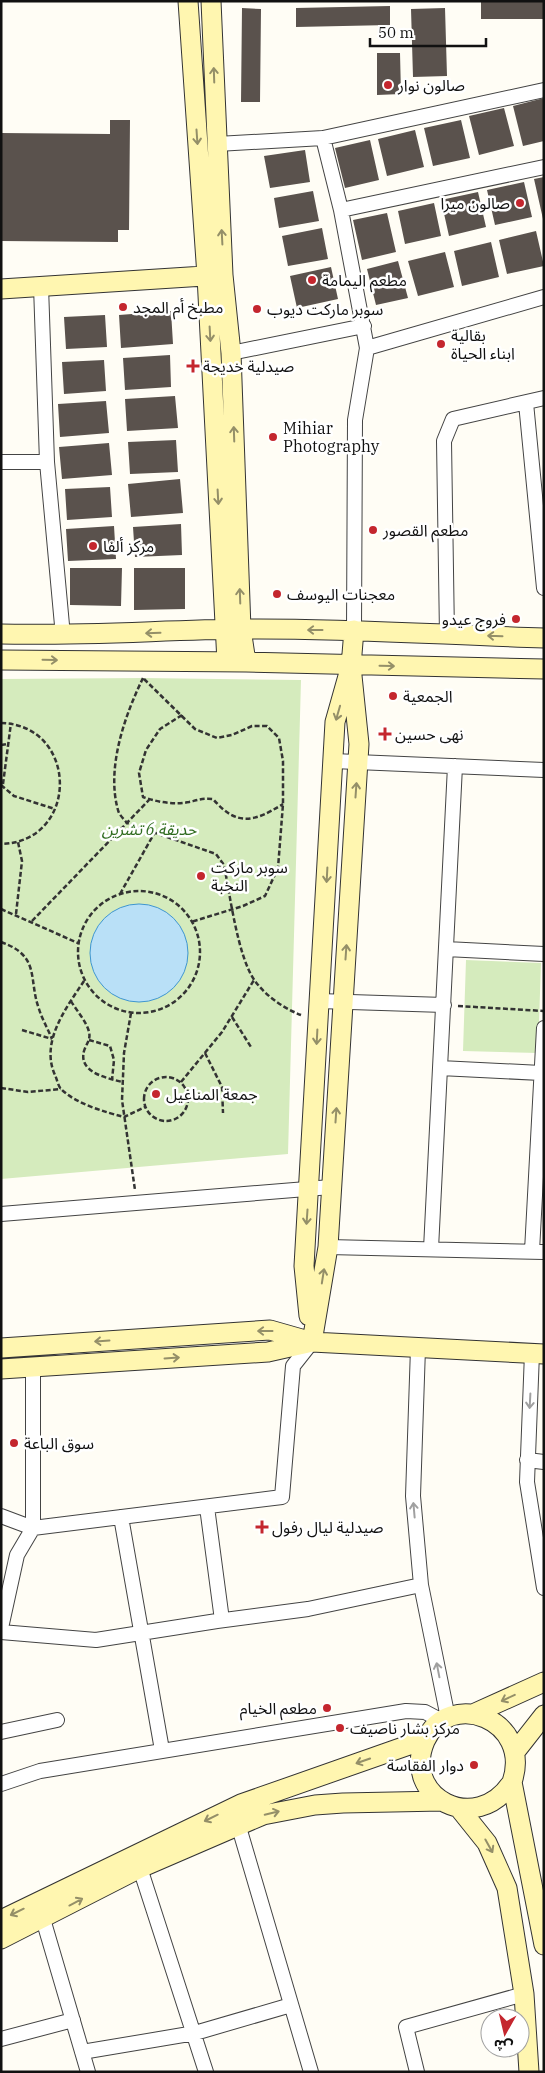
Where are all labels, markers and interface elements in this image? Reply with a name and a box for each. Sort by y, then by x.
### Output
scale bar [370,15,486,47]
text: 50 m [378,23,414,42]
one-way arrow [209,67,219,83]
place label: صالون نوار [397,75,465,95]
marker: صالون نوار [382,79,394,91]
one-way arrow [193,129,202,145]
place label: صالون ميرا [440,193,510,213]
marker: صالون ميرا [514,197,526,209]
one-way arrow [217,229,226,245]
place label: مطعم اليمامة [322,270,407,293]
marker: مطعم اليمامة [306,274,318,286]
place label: مطبخ أم المجد [133,297,223,320]
place label: سوبر ماركت ديوب [267,299,383,319]
marker: مطبخ أم المجد [117,301,129,313]
marker: سوبر ماركت ديوب [251,303,263,315]
place label: بقالية ابناء الحياة [451,325,515,363]
one-way arrow [205,326,214,342]
marker: بقالية ابناء الحياة [435,338,447,350]
place label: صيدلية خديجة [203,356,294,376]
marker: صيدلية خديجة [187,360,199,372]
place label: Mihiar Photography [283,418,380,456]
one-way arrow [229,426,239,442]
marker: Mihiar Photography [267,431,279,443]
one-way arrow [214,488,223,504]
place label: مطعم القصور [382,520,468,543]
marker: مطعم القصور [367,524,379,536]
place label: مركز ألفا [103,536,154,556]
marker: مركز ألفا [87,540,99,552]
place label: معجنات اليوسف [287,584,395,604]
marker: معجنات اليوسف [271,588,283,600]
one-way arrow [235,589,245,605]
place label: فروج عيدو [442,609,506,632]
marker: فروج عيدو [510,613,522,625]
one-way arrow [307,625,324,635]
one-way arrow [145,628,162,638]
one-way arrow [487,632,503,641]
one-way arrow [42,656,58,665]
one-way arrow [379,662,395,671]
place label: الجمعية [403,686,453,706]
marker: الجمعية [387,690,399,702]
one-way arrow [333,704,342,720]
place label: نهى حسين [395,724,464,744]
marker: نهى حسين [379,728,391,740]
one-way arrow [352,783,361,799]
park label: حديقة 6 تشرين [102,819,197,839]
place label: سوبر ماركت النخبة [211,857,288,895]
one-way arrow [322,866,331,882]
marker: سوبر ماركت النخبة [195,870,207,882]
one-way arrow [341,945,351,961]
one-way arrow [313,1029,322,1045]
place label: جمعة المناغيل [166,1084,258,1104]
marker: جمعة المناغيل [150,1088,162,1100]
one-way arrow [331,1107,340,1123]
one-way arrow [303,1208,312,1224]
one-way arrow [318,1269,328,1285]
one-way arrow [257,1326,273,1336]
one-way arrow [95,1337,111,1346]
one-way arrow [164,1354,180,1363]
one-way arrow [525,1393,535,1409]
place label: سوق الباعة [24,1433,94,1453]
marker: سوق الباعة [8,1437,20,1449]
one-way arrow [409,1502,419,1518]
place label: صيدلية ليال رفول [272,1517,383,1538]
marker: صيدلية ليال رفول [256,1521,268,1533]
one-way arrow [433,1663,442,1679]
one-way arrow [501,1693,516,1703]
place label: مطعم الخيام [240,1698,317,1721]
marker: مطعم الخيام [321,1702,333,1714]
place label: مركز بشار ناصيف [350,1718,460,1738]
marker: مركز بشار ناصيف [334,1722,346,1734]
place label: دوار الفقاسة [387,1755,464,1775]
one-way arrow [356,1757,371,1766]
marker: دوار الفقاسة [468,1759,480,1771]
one-way arrow [263,1808,279,1817]
one-way arrow [204,1814,219,1824]
one-way arrow [484,1839,494,1854]
one-way arrow [69,1897,84,1907]
one-way arrow [10,1907,25,1917]
north arrow [480,2008,530,2058]
text: ش [492,2036,514,2056]

